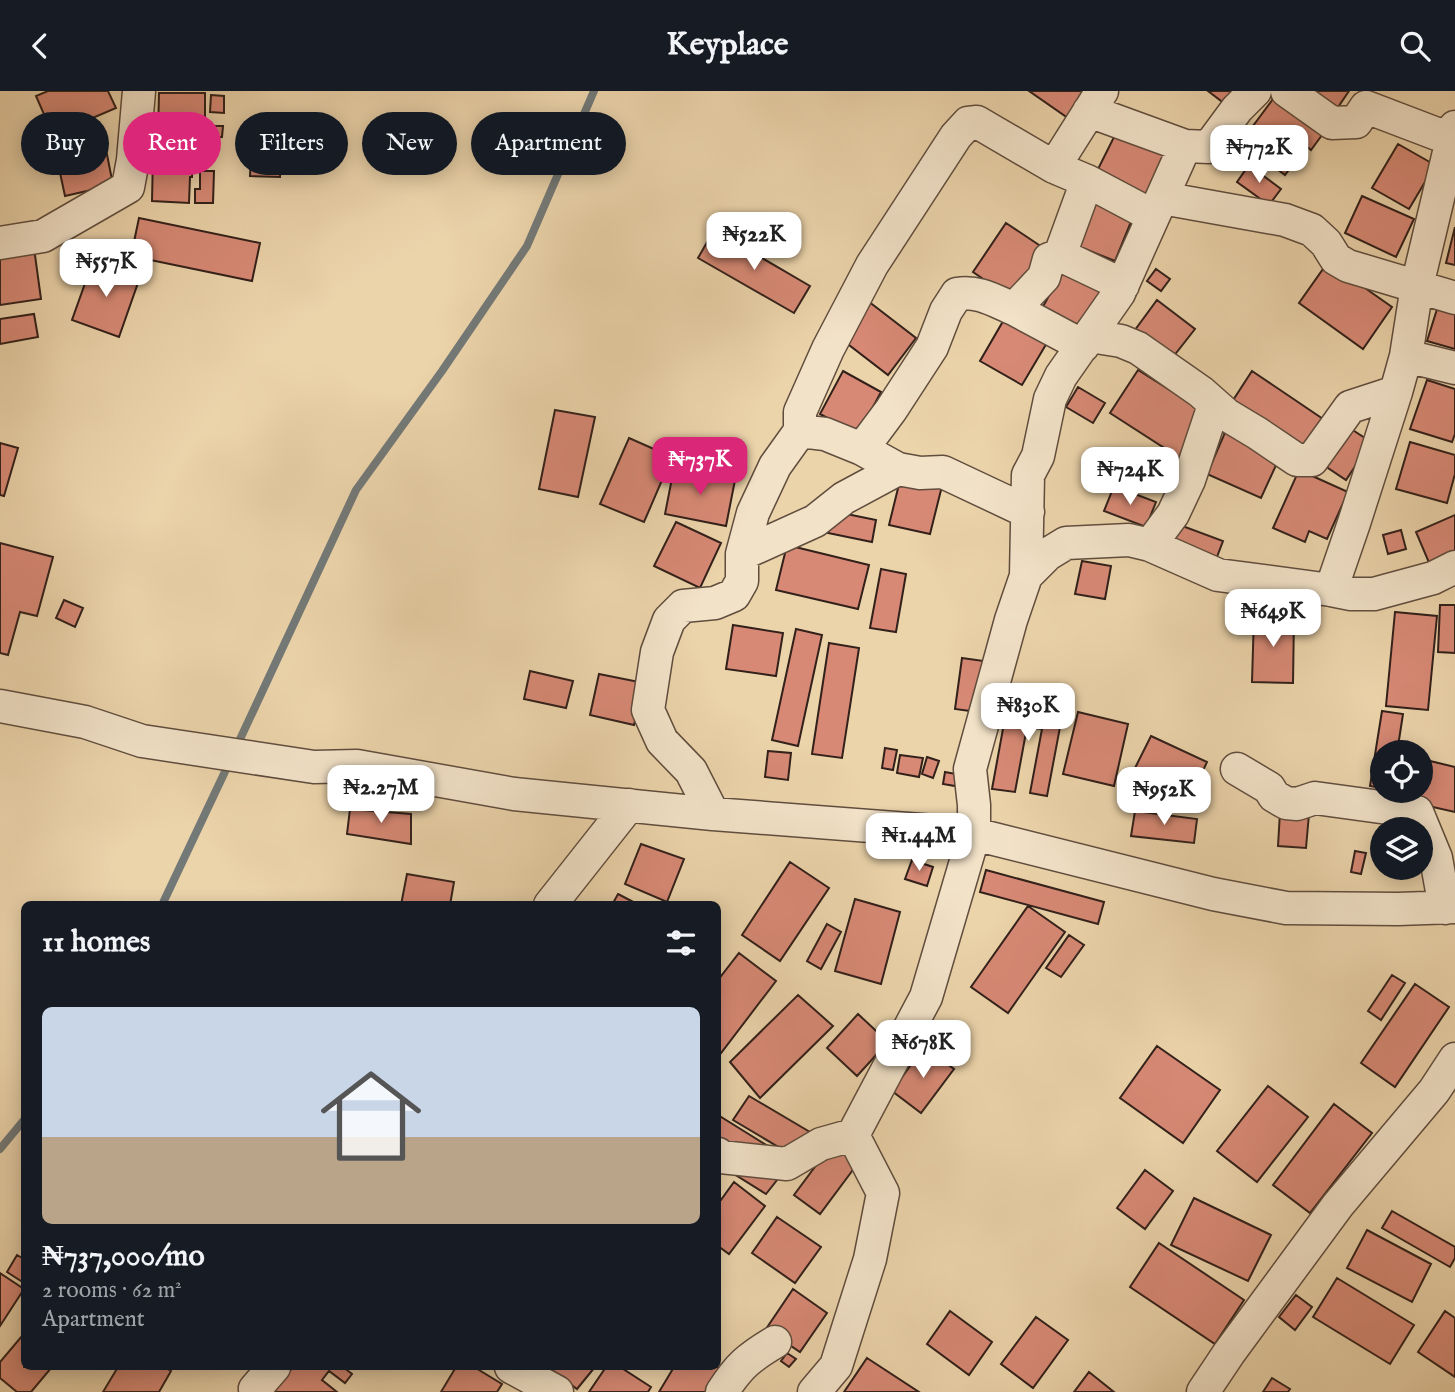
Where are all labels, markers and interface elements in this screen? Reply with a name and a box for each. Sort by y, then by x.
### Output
text: Keyplace [667,25,788,66]
icon: back [21,27,59,65]
icon: search [1396,27,1434,65]
chip: Buy [21,112,109,175]
chip: Rent [123,112,221,175]
chip: Filters [235,112,348,175]
chip: New [362,112,457,175]
chip: Apartment [471,112,626,175]
pin: ₦772K [1210,125,1308,185]
text: ₦772K [1226,133,1292,162]
pin: ₦522K [705,213,803,272]
text: ₦522K [722,220,786,249]
pin: ₦557K [57,239,155,299]
text: ₦557K [76,247,136,276]
pin: ₦737K [651,437,749,497]
text: ₦737K [668,445,732,474]
pin: ₦724K [1081,447,1179,507]
text: ₦724K [1097,455,1163,484]
pin: ₦649K [1224,589,1322,649]
text: ₦649K [1241,597,1305,626]
pin: ₦830K [979,683,1077,743]
text: ₦830K [997,691,1059,720]
map controls [1370,740,1433,880]
button: locate [1370,740,1433,803]
pin: ₦2.27M [324,765,438,825]
pin: ₦952K [1115,767,1213,827]
text: ₦2.27M [343,773,419,802]
text: ₦952K [1133,775,1195,804]
pin: ₦1.44M [862,813,976,873]
button: layers [1370,817,1433,880]
text: ₦1.44M [882,821,956,850]
text: 11 homes [42,924,150,962]
icon: filters [662,924,700,962]
pin: ₦678K [874,1021,972,1080]
text: ₦678K [892,1028,954,1057]
icon: home [308,1053,434,1179]
text: ₦737,000/mo [42,1238,205,1276]
text: 2 rooms · 62 m² [42,1276,182,1305]
text: Apartment [42,1305,145,1334]

